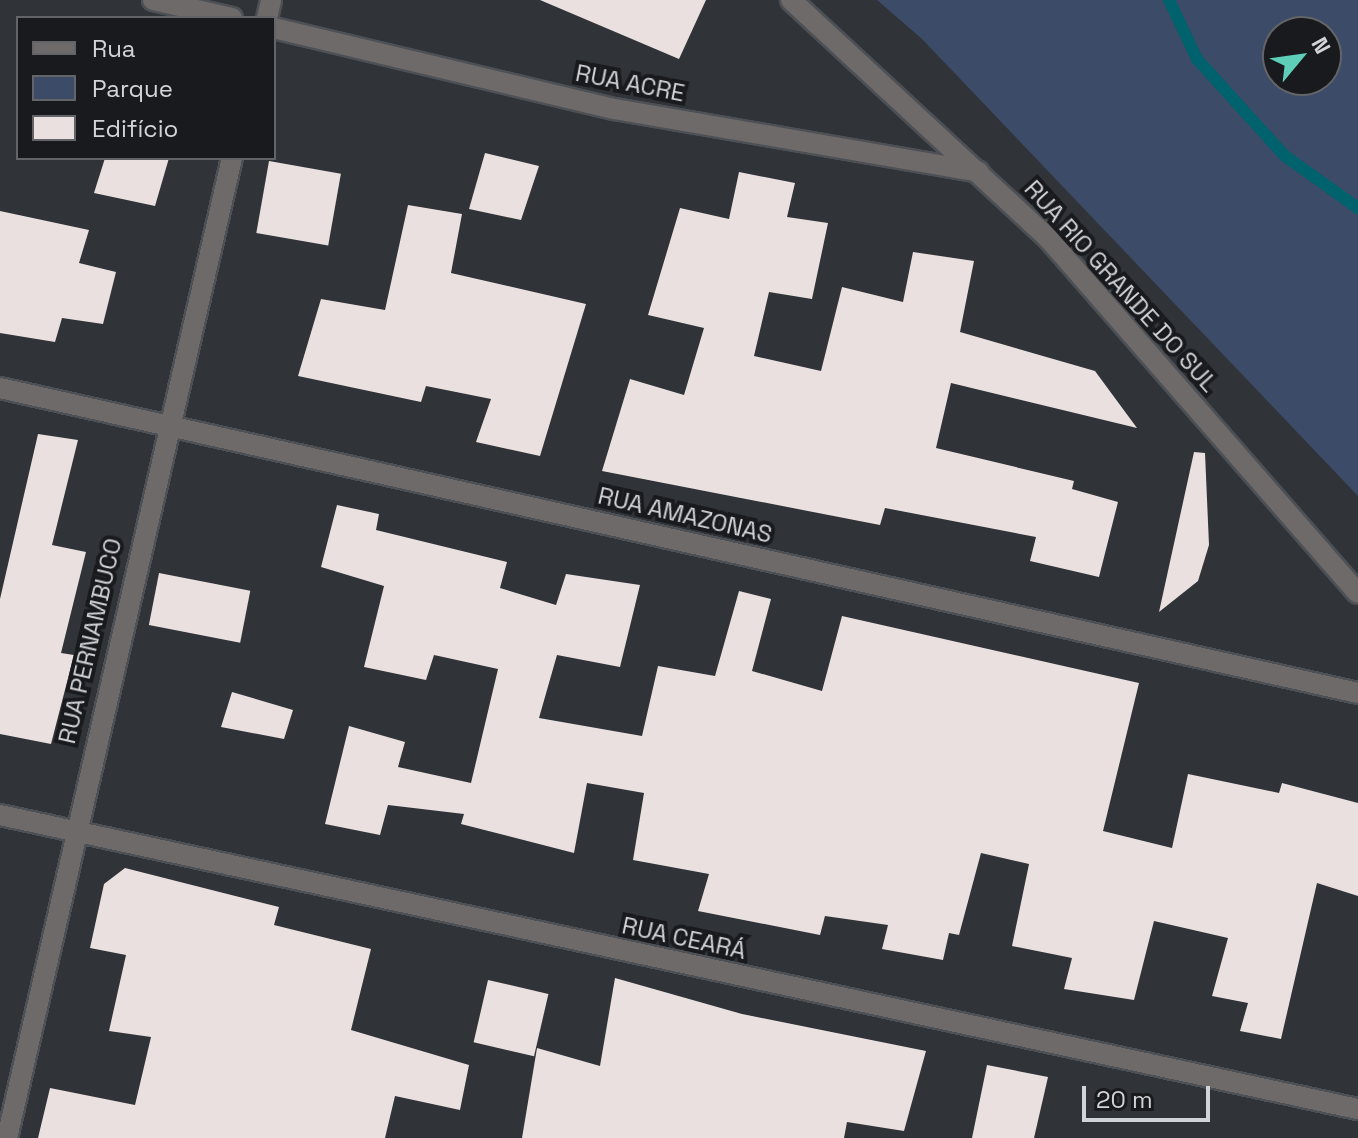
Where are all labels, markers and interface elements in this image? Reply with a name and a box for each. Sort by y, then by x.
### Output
legend [16,16,276,160]
north arrow [1262,16,1342,96]
text: N [1305,32,1337,59]
text: Rua [92,33,136,64]
street label: RUA ACRE [573,58,687,108]
text: Parque [92,73,173,104]
text: Edifício [92,113,178,144]
street label: RUA RIO GRANDE DO SUL [1018,174,1224,398]
street label: RUA AMAZONAS [595,481,775,549]
street label: RUA PERNAMBUCO [52,535,128,747]
street label: RUA CEARÁ [619,911,749,965]
scale bar [1086,1070,1214,1120]
text: 20 m [1096,1084,1153,1115]

